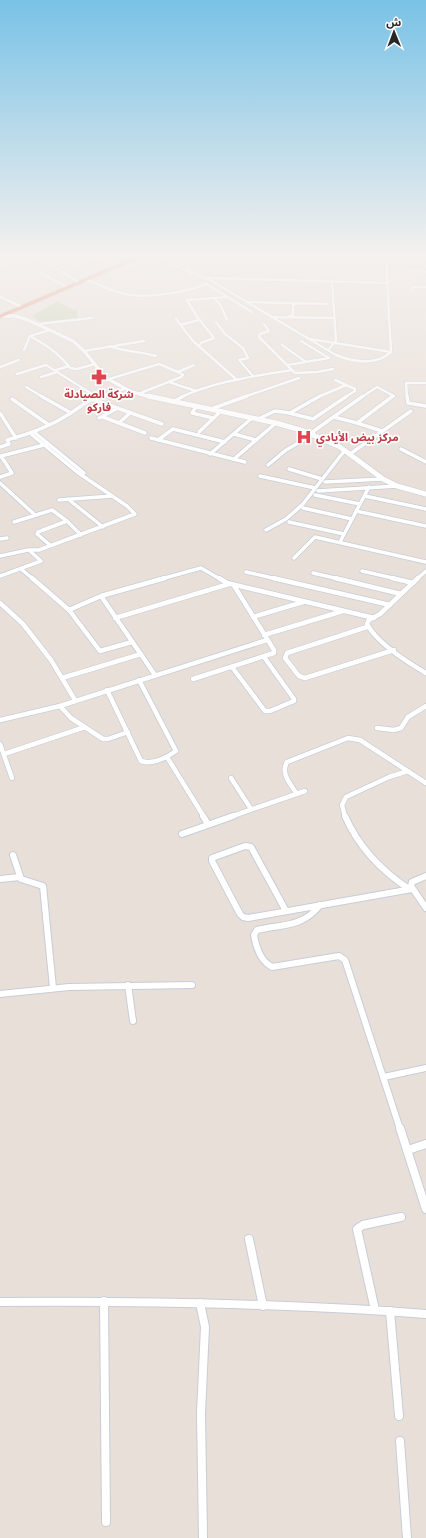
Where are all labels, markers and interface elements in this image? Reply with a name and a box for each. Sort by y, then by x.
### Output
north arrow [374,12,414,52]
text: ش [386,14,401,29]
pharmacy icon: شركة الصيادلة فاركو [90,368,108,386]
place label: شركة الصيادلة فاركو [64,386,134,414]
hospital icon: مركز بيض الأيادي [295,428,313,446]
place label: مركز بيض الأيادي [316,429,399,447]

